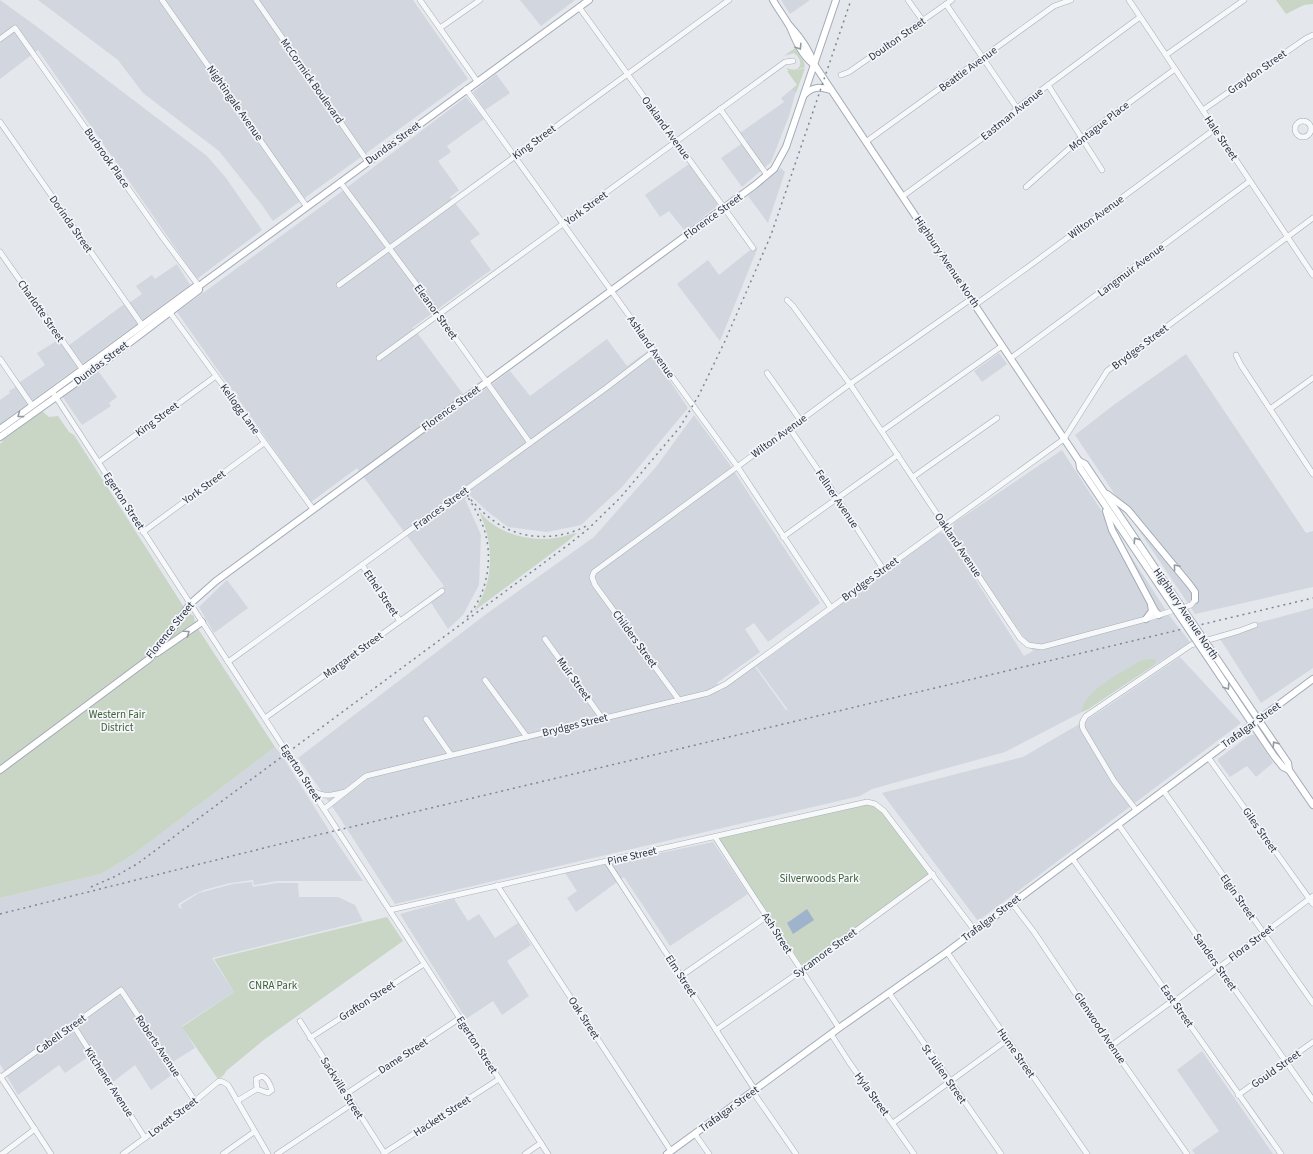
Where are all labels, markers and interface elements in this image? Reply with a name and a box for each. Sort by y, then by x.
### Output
street label: Doulton Street [865,14,929,64]
street label: McCormick Boulevard [277,36,347,126]
street label: Beattie Avenue [936,42,1001,95]
one-way arrow [794,43,802,50]
street label: Graydon Street [1225,46,1290,98]
street label: Nightingale Avenue [203,62,267,144]
street label: Eastman Avenue [978,84,1047,144]
street label: Oakland Avenue [638,93,694,163]
street label: Montague Place [1066,97,1133,154]
street label: Hale Street [1201,113,1242,163]
street label: Dundas Street [362,118,424,168]
street label: King Street [509,121,559,163]
street label: Burbrook Place [81,125,134,192]
street label: York Street [561,187,611,229]
street label: Florence Street [681,189,746,242]
street label: Wilton Avenue [1065,191,1127,242]
street label: Dorinda Street [46,192,96,256]
street label: Highbury Avenue North [911,213,983,311]
street label: Langmuir Avenue [1094,240,1168,300]
street label: Charlotte Street [14,277,68,345]
street label: Eleanor Street [411,281,461,343]
street label: Ashland Avenue [624,313,679,382]
street label: Brydges Street [1109,321,1171,373]
street label: Dundas Street [71,337,132,388]
street label: Kellogg Lane [217,381,264,438]
street label: Florence Street [419,381,484,434]
street label: King Street [132,398,182,440]
one-way arrow [17,410,24,417]
street label: Wilton Avenue [748,410,810,461]
street label: York Street [179,466,229,508]
street label: Fellner Avenue [812,467,862,532]
street label: Egerton Street [100,469,148,533]
street label: Frances Street [410,483,472,533]
street label: Oakland Avenue [931,510,985,581]
one-way arrow [1133,537,1141,544]
street label: Brydges Street [838,553,902,605]
street label: Highbury Avenue North [1150,565,1222,663]
one-way arrow [1173,565,1180,572]
street label: Ethel Street [360,567,402,620]
street label: Florence Street [142,598,198,662]
street label: Childers Street [609,607,661,671]
street label: Margaret Street [320,628,386,682]
one-way arrow [183,630,190,638]
street label: Muir Street [553,654,595,704]
one-way arrow [1223,683,1230,690]
street label: Trafalgar Street [1218,698,1284,752]
park label: Western Fair District [89,707,146,735]
street label: Brydges Street [541,710,610,740]
street label: Egerton Street [277,741,325,805]
one-way arrow [1272,741,1280,748]
street label: Giles Street [1239,804,1281,856]
street label: Pine Street [606,843,658,869]
park label: Silverwoods Park [779,871,859,886]
street label: Elgin Street [1217,871,1259,923]
street label: Trafalgar Street [958,891,1024,945]
street label: Ash Street [758,909,796,957]
street label: Flora Street [1225,921,1277,965]
street label: Sycamore Street [790,925,860,981]
street label: Sanders Street [1190,930,1241,994]
street label: Elm Street [662,952,700,1000]
street label: Grafton Street [336,977,398,1025]
park label: CNRA Park [249,978,298,993]
street label: East Street [1157,982,1197,1031]
street label: Glenwood Avenue [1071,989,1130,1067]
street label: Oak Street [565,994,604,1042]
street label: Cabell Street [33,1011,89,1057]
street label: Roberts Avenue [132,1012,185,1080]
street label: Egerton Street [453,1013,501,1077]
street label: Hume Street [993,1025,1039,1081]
street label: Dame Street [375,1034,431,1078]
street label: St Julien Street [918,1041,970,1107]
street label: Kitchener Avenue [81,1044,138,1120]
street label: Gould Street [1248,1046,1304,1092]
street label: Sackville Street [317,1054,367,1122]
street label: Hyla Street [851,1069,893,1119]
street label: Trafalgar Street [696,1082,762,1136]
street label: Hackett Street [411,1092,474,1140]
street label: Lovett Street [145,1093,201,1141]

